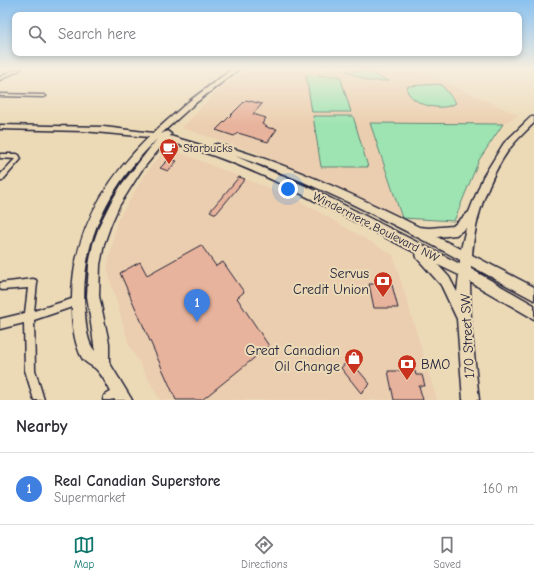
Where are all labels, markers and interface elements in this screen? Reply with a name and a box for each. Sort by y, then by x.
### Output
search box [12,12,522,56]
icon: search [26,23,48,45]
text: Search here [58,25,136,43]
cafe icon: Starbucks [158,137,180,165]
place label: Starbucks [183,141,233,155]
your location [278,179,298,199]
street label: Windermere Boulevard NW [310,189,442,265]
place label: Servus Credit Union [293,265,369,298]
bank icon: Servus Credit Union [372,270,394,298]
pin: 1 [184,289,210,322]
street label: 170 Street SW [457,292,478,379]
place label: Great Canadian Oil Change [245,342,340,375]
shop icon: Great Canadian Oil Change [343,347,365,375]
bank icon: BMO [396,353,418,381]
place label: BMO [421,356,450,373]
text: Nearby [16,417,67,436]
text: Real Canadian Superstore [54,472,220,490]
text: 1 [26,481,32,496]
text: 160 m [483,481,518,496]
text: Supermarket [54,490,125,505]
tab: Map [73,534,95,571]
tab: Directions [241,534,288,571]
tab: Saved [434,534,461,571]

